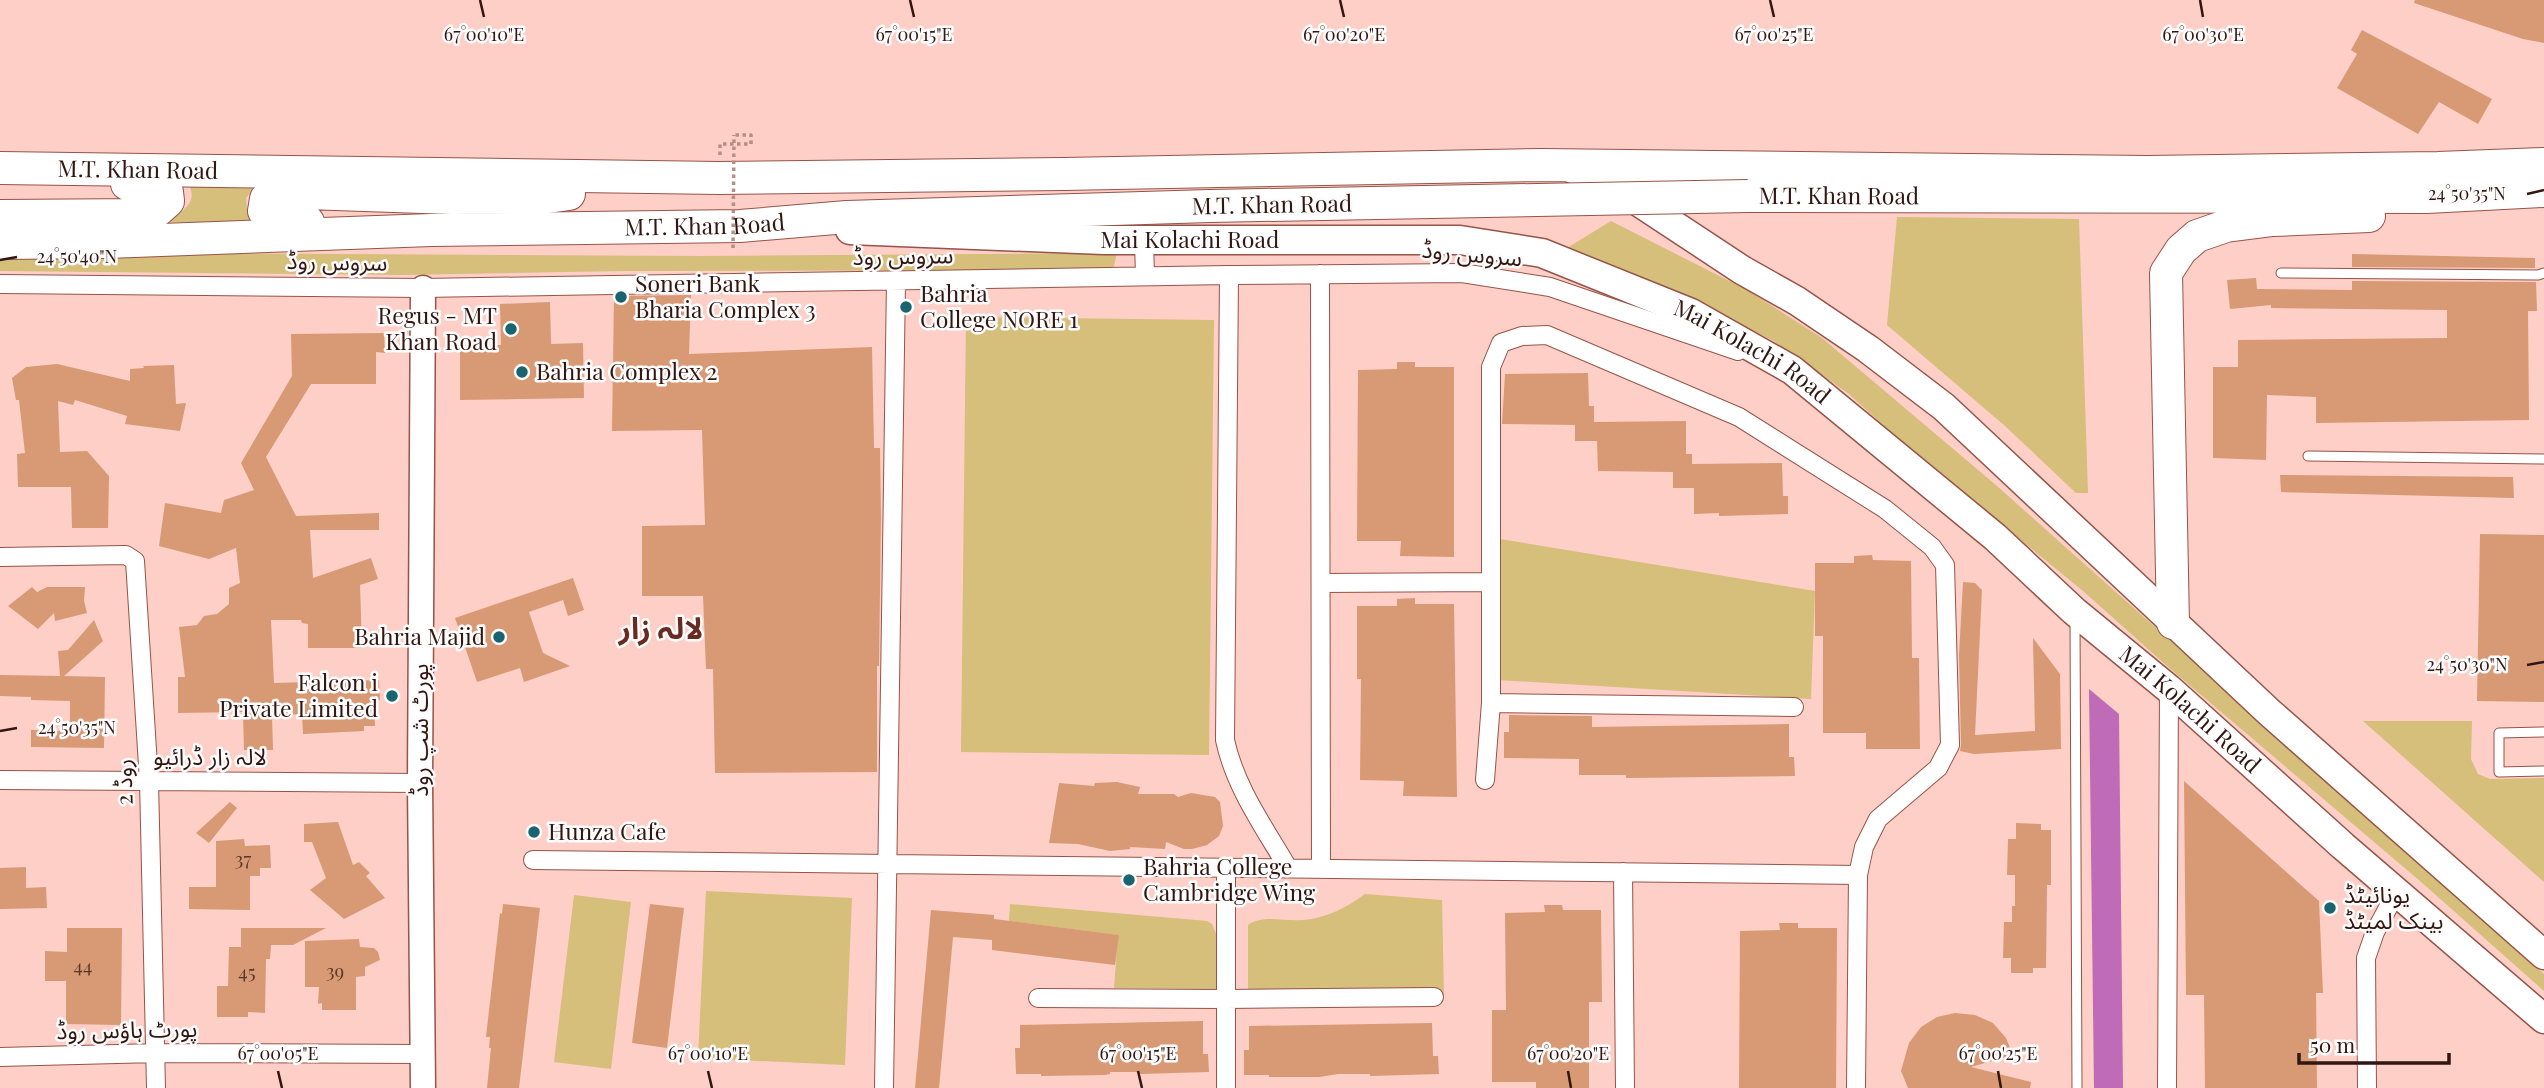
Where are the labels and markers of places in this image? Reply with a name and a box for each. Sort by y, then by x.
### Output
place label: Soneri Bank Bharia Complex 3 [635,267,816,324]
place label: Bahria College NORE 1 [920,277,1079,334]
marker: Soneri Bank Bharia Complex 3 [613,289,629,305]
place label: Regus - MT Khan Road [377,299,497,356]
marker: Bahria College NORE 1 [898,299,914,315]
marker: Regus - MT Khan Road [503,321,519,337]
place label: Bahria Complex 2 [536,355,718,386]
marker: Bahria Complex 2 [514,364,530,380]
place label: Bahria Majid [354,620,485,651]
marker: Bahria Majid [491,629,507,645]
place label: Falcon i Private Limited [219,666,378,723]
marker: Falcon i Private Limited [384,688,400,704]
place label: Hunza Cafe [548,815,666,846]
marker: Hunza Cafe [526,824,542,840]
place label: Bahria College Cambridge Wing [1143,850,1315,907]
marker: Bahria College Cambridge Wing [1121,872,1137,888]
place label: یونائیٹڈ بینک لمیٹڈ [2344,878,2443,935]
marker: یونائیٹڈ بینک لمیٹڈ [2322,900,2338,916]

